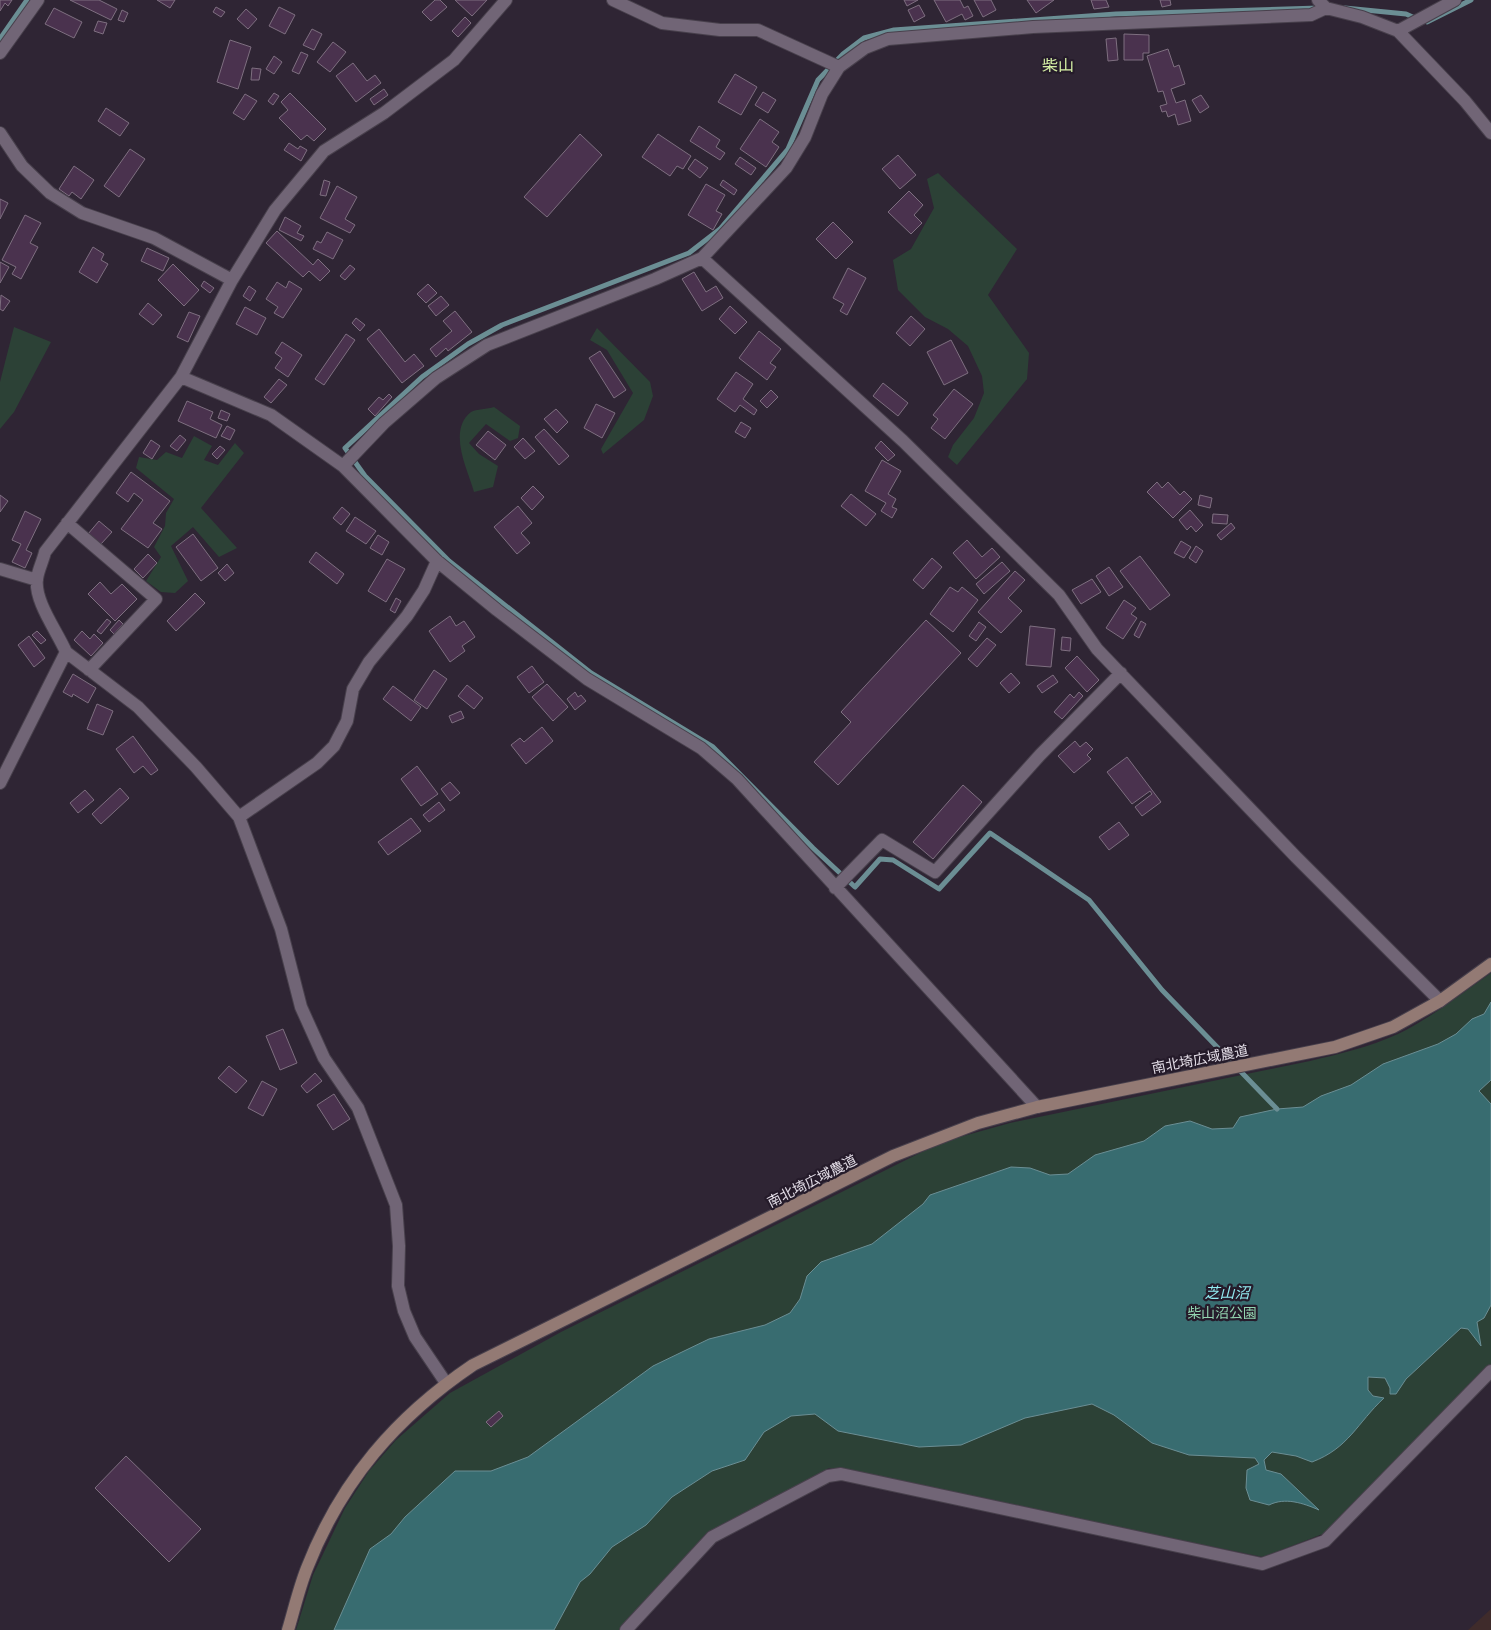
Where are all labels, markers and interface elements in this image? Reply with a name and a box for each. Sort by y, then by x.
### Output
district label: 柴山 [1042,56,1074,75]
street label: 南北埼広域農道 [1150,1042,1250,1076]
street label: 南北埼広域農道 [765,1152,859,1210]
water label: 芝山沼 [1204,1284,1251,1302]
park label: 柴山沼公園 [1187,1305,1257,1321]

